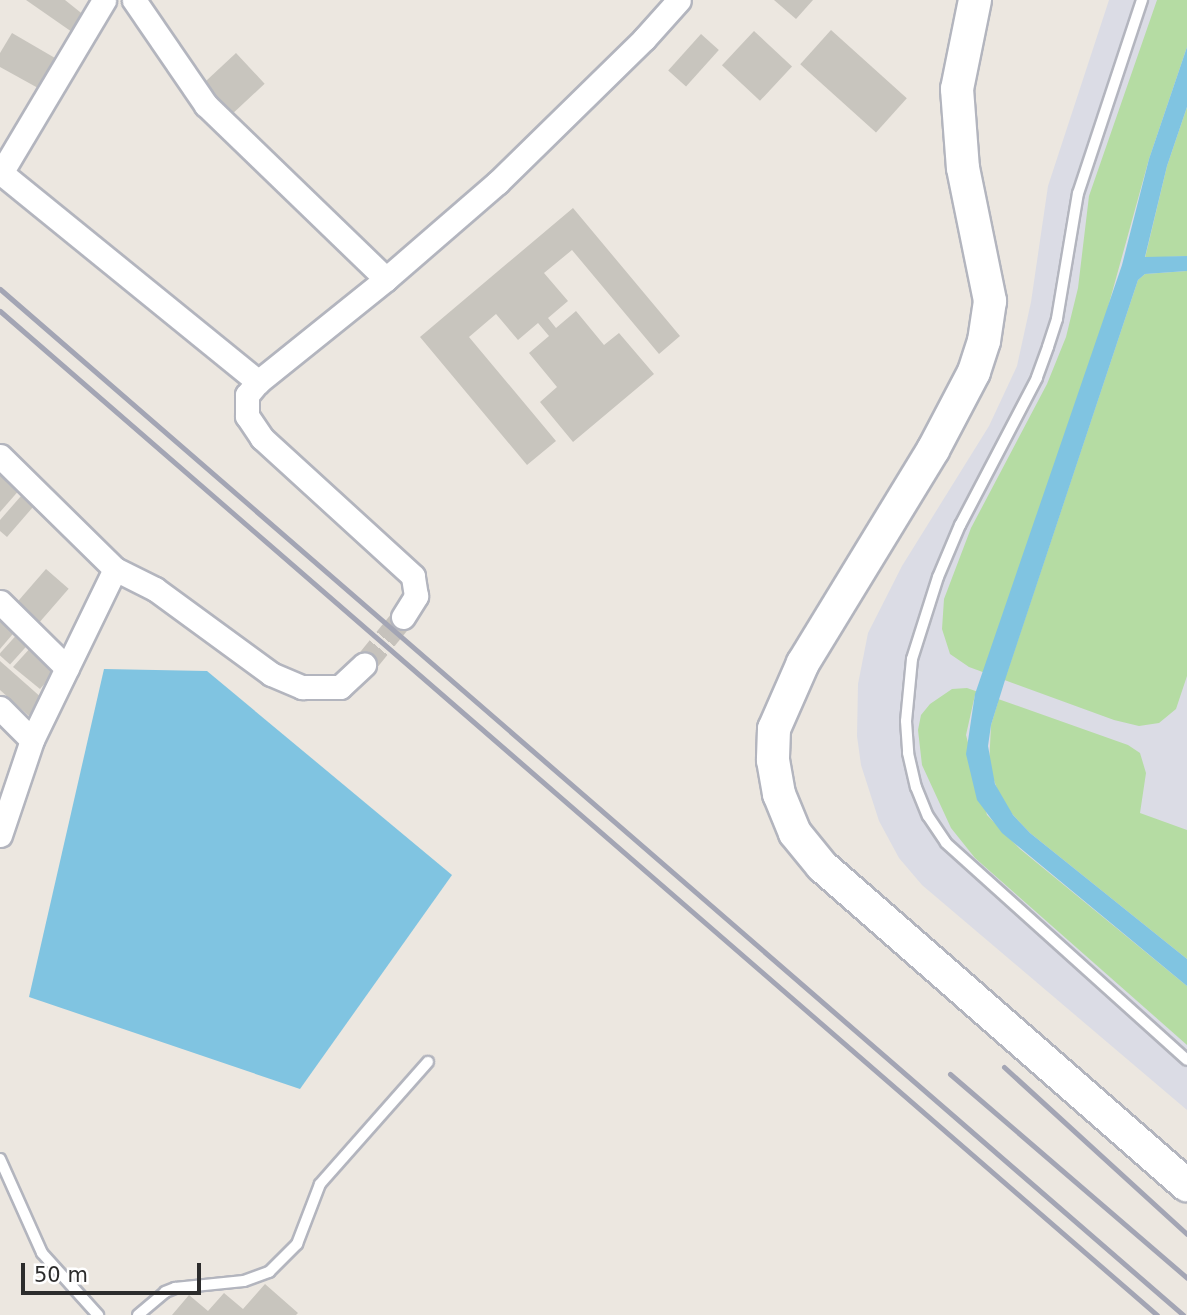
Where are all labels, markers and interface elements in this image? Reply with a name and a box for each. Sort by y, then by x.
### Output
scale bar [24,1248,205,1292]
text: 50 m [34,1263,88,1287]

